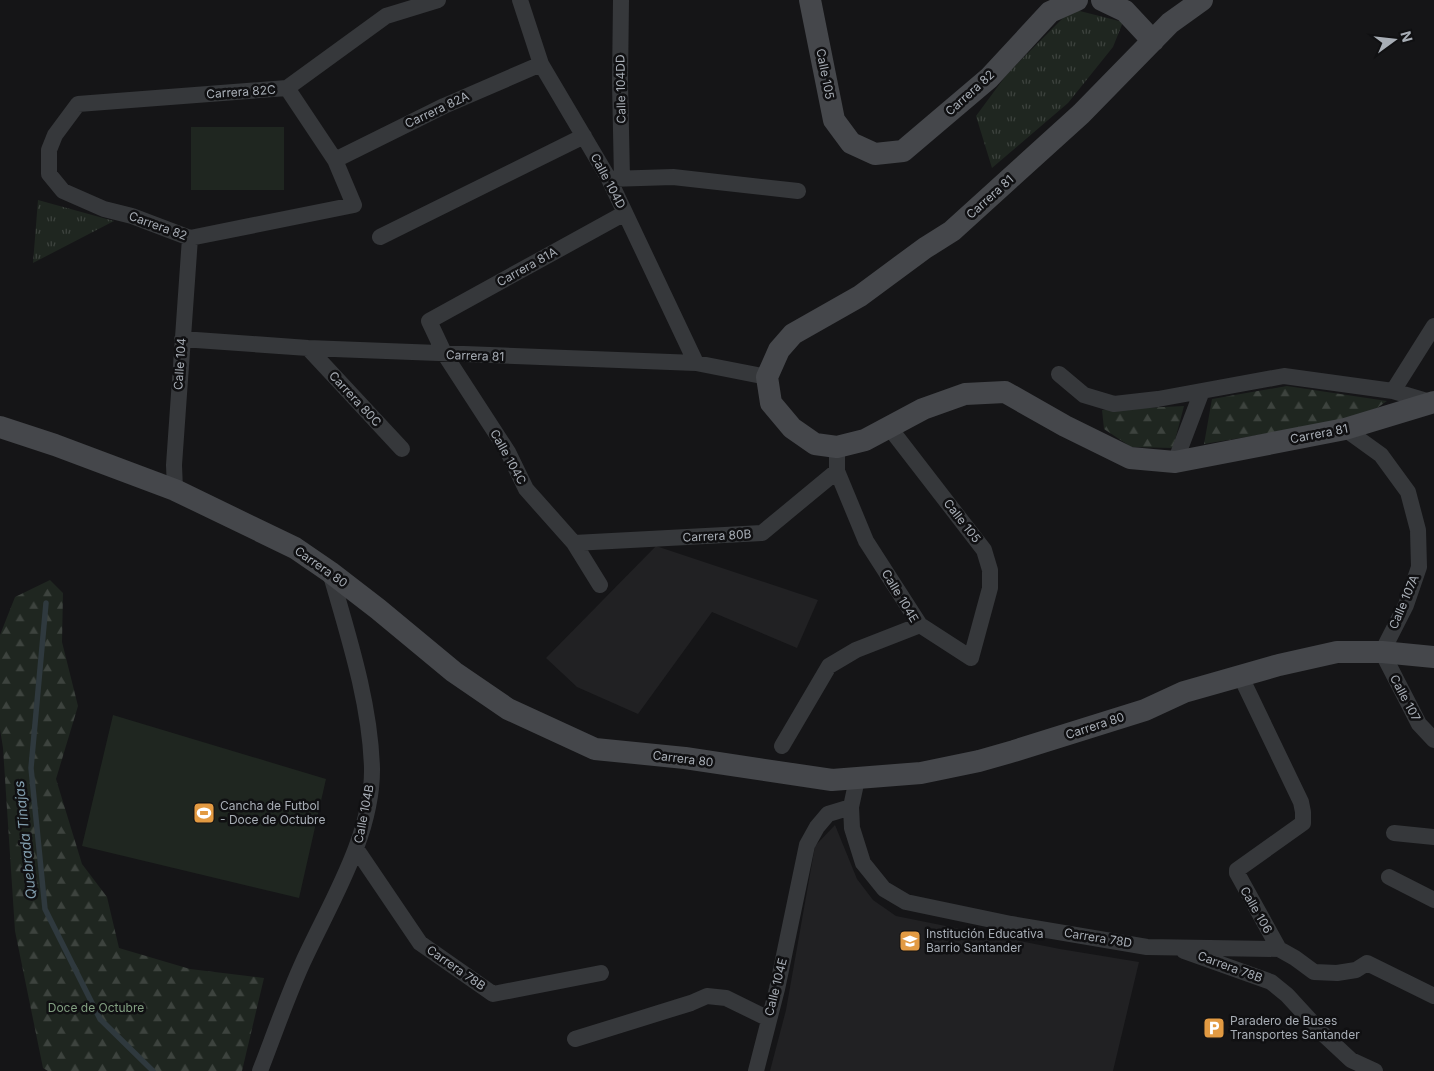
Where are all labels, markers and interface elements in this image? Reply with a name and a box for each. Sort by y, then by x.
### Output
north arrow [1369,15,1419,65]
text: N [1397,29,1417,44]
street label: Calle 105 [813,47,838,101]
street label: Calle 104DD [612,54,629,124]
street label: Carrera 82 [942,67,997,119]
street label: Carrera 82C [206,82,276,101]
street label: Carrera 82A [402,88,471,131]
street label: Calle 104D [588,151,629,211]
street label: Carrera 81 [963,171,1016,222]
street label: Carrera 82 [127,208,189,243]
street label: Carrera 81A [494,244,560,289]
street label: Calle 104 [170,337,189,390]
street label: Carrera 81 [446,347,504,364]
street label: Carrera 80C [326,368,385,430]
street label: Carrera 81 [1289,421,1349,446]
street label: Calle 104C [487,427,530,487]
street label: Calle 105 [941,496,984,546]
street label: Carrera 80B [682,526,752,545]
street label: Carrera 80 [292,543,351,590]
street label: Calle 104E [879,567,922,625]
street label: Calle 107A [1385,572,1422,631]
street label: Calle 107 [1387,672,1424,724]
street label: Carrera 80 [1063,709,1126,742]
street label: Carrera 80 [652,747,714,770]
water label: Quebrada Tinajas [10,780,39,900]
street label: Calle 104B [350,783,377,845]
place label: Cancha de Futbol - Doce de Octubre [220,798,325,827]
sports icon: Cancha de Futbol - Doce de Octubre [192,801,216,825]
street label: Calle 106 [1237,884,1276,936]
street label: Carrera 78D [1063,925,1133,950]
place label: Institución Educativa Barrio Santander [926,926,1044,955]
school or university icon: Institución Educativa Barrio Santander [898,929,922,953]
street label: Carrera 78B [424,942,489,993]
street label: Carrera 78B [1196,948,1265,985]
street label: Calle 104E [761,956,790,1017]
park label: Doce de Octubre [48,1000,144,1015]
place label: Paradero de Buses Transportes Santander [1230,1013,1360,1042]
parking icon: Paradero de Buses Transportes Santander [1202,1016,1226,1040]

